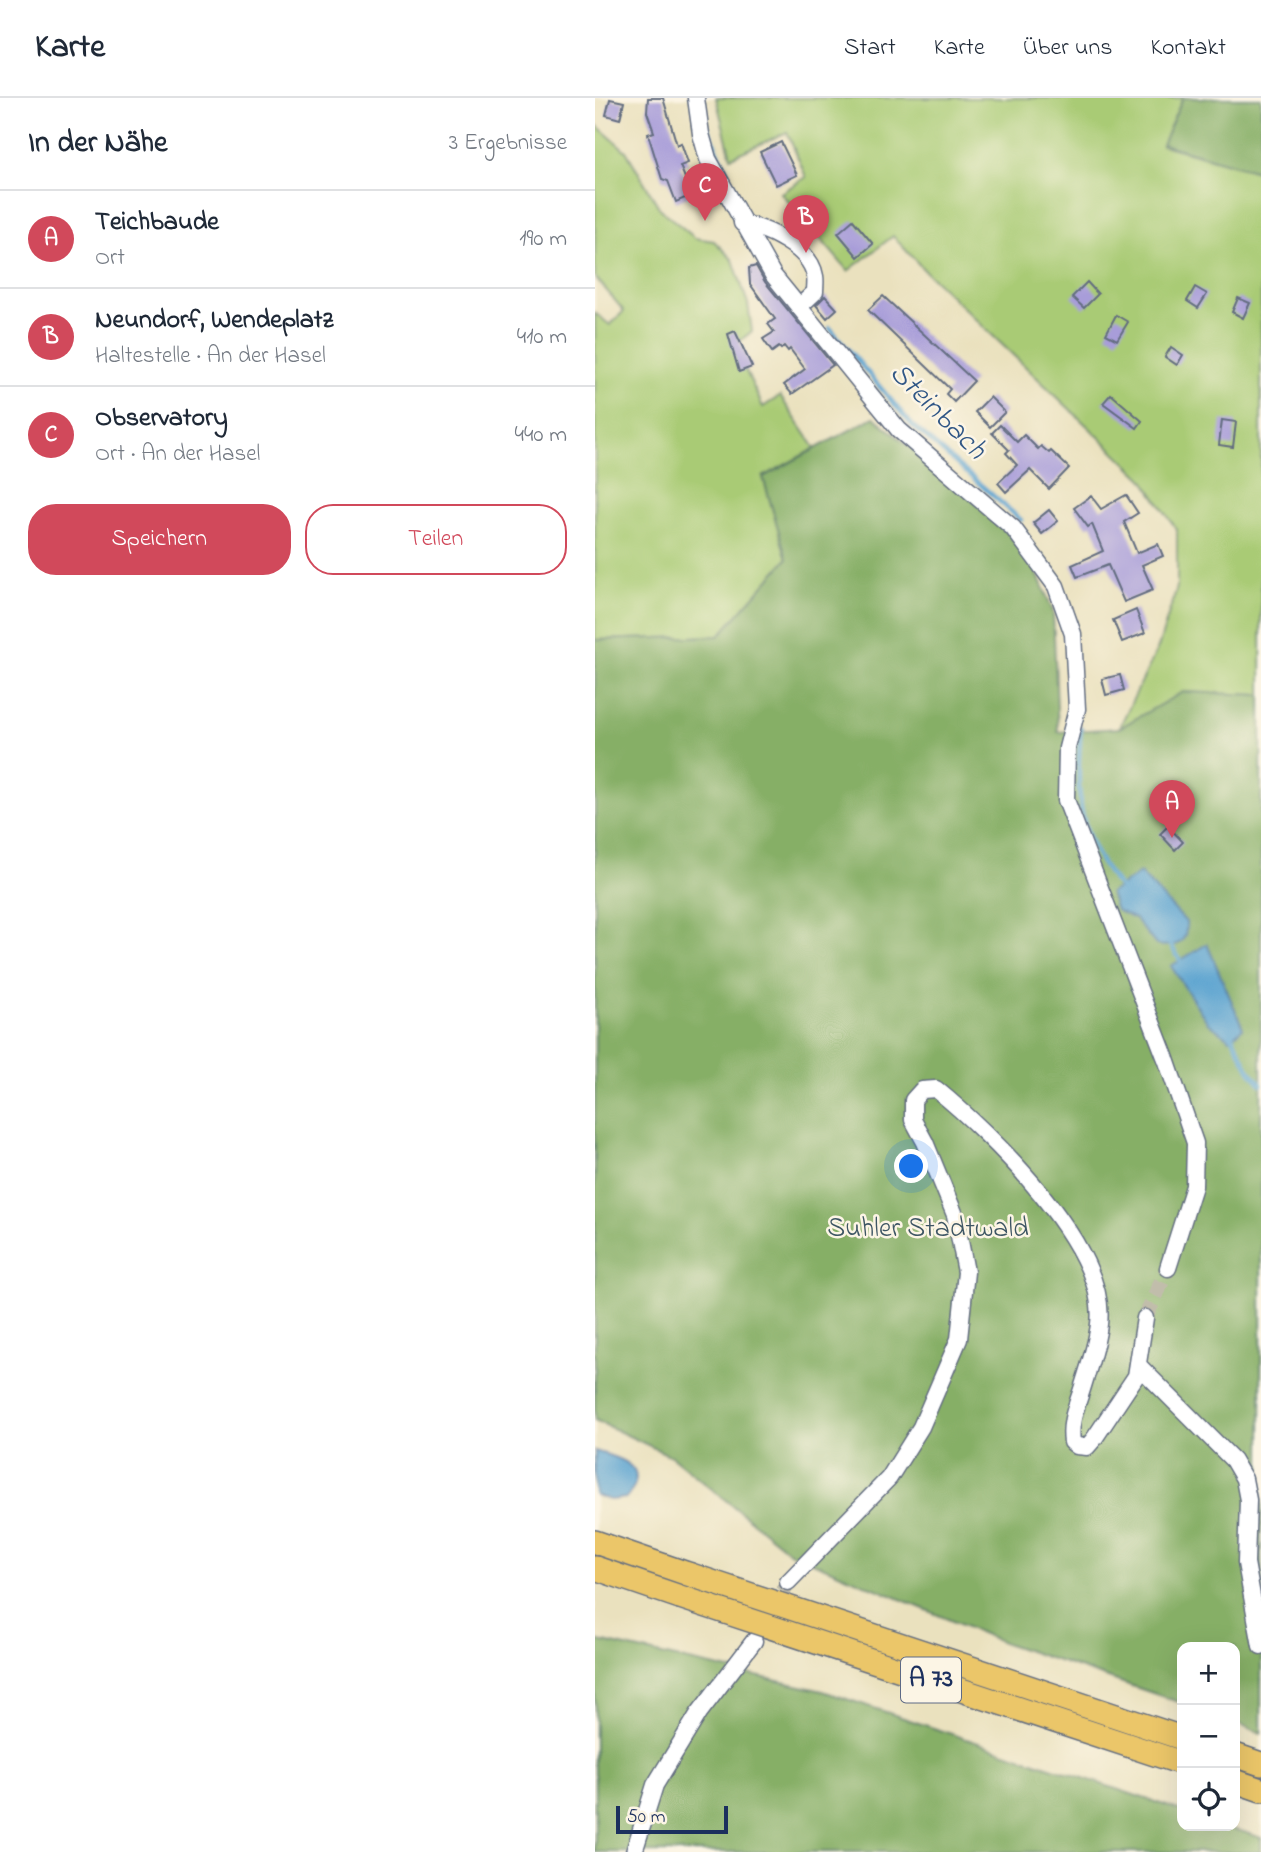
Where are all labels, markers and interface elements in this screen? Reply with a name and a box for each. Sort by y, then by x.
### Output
text: Karte [35,24,105,72]
text: Start [844,31,896,66]
text: Karte [934,31,985,66]
text: Über uns [1023,31,1112,66]
text: Kontakt [1150,31,1226,66]
text: In der Nähe [28,122,168,166]
text: 3 Ergebnisse [449,127,567,160]
pin: C [682,163,728,221]
pin: B [783,195,829,253]
text: Teichbaude [95,204,219,242]
text: A [44,223,58,256]
text: 190 m [519,223,567,256]
text: Ort [95,242,125,275]
text: Neundorf, Wendeplatz [95,302,333,340]
text: B [43,321,59,354]
text: 410 m [517,321,567,354]
text: Haltestelle · An der Hasel [95,340,326,373]
water label: Steinbach [878,353,996,471]
text: Observatory [95,400,228,438]
text: C [45,419,57,452]
text: 440 m [515,419,567,452]
text: Ort · An der Hasel [95,438,260,471]
button: Speichern [28,504,291,575]
button: Teilen [305,504,567,575]
pin: A [1149,780,1195,838]
your location [894,1149,928,1183]
park label: Suhler Stadtwald [827,1209,1029,1250]
map controls [1177,1642,1240,1831]
button: + [1177,1642,1240,1705]
road number: A 73 [901,1658,961,1702]
button: − [1177,1705,1240,1768]
button: locate [1177,1768,1240,1831]
scale bar [616,1803,728,1835]
text: 50 m [627,1804,666,1831]

